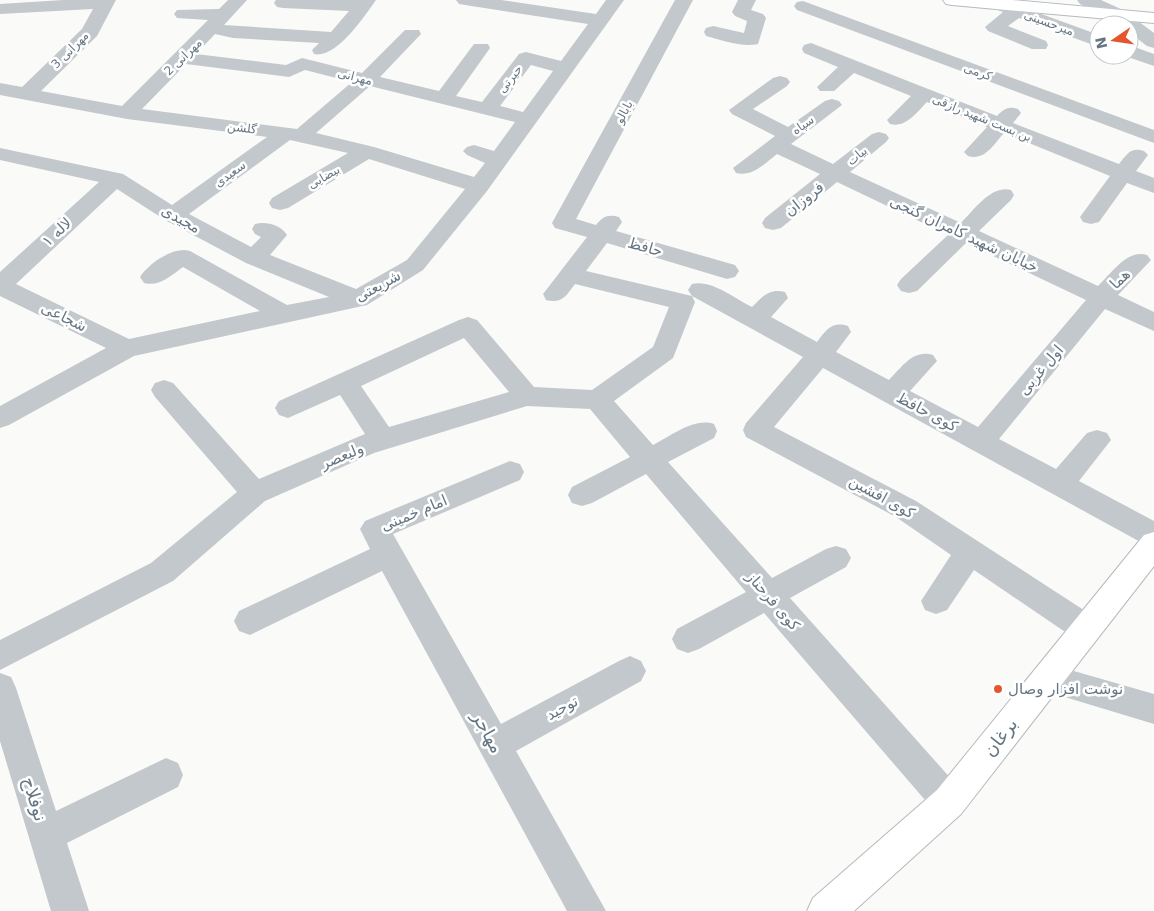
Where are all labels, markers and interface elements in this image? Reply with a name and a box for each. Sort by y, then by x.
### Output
street label: میرحسینی [1022,8,1076,39]
north arrow [1089,15,1139,65]
street label: مهرانی 3 [49,29,92,72]
text: N [1092,35,1110,50]
street label: مهرانی 2 [161,36,205,79]
street label: کرمی [962,61,994,85]
street label: حیرتی [495,62,526,96]
street label: مهرانی [336,66,374,89]
street label: بن بست شهید رازقی [930,92,1034,145]
street label: بابالو [612,98,637,127]
street label: سپاه [789,112,817,138]
street label: گلشن [226,119,258,138]
street label: بیات [844,144,870,168]
street label: سعیدی [212,158,248,190]
street label: بیضایی [306,162,342,192]
street label: فروزان [781,178,827,220]
street label: خیابان شهید کامران گنجی [887,192,1041,276]
street label: مجیدی [158,201,204,237]
street label: لاله ۱ [38,214,76,250]
street label: حافظ [626,233,664,261]
street label: هما [1106,265,1134,293]
street label: شریعتی [352,266,404,306]
street label: شجاعی [38,298,90,336]
street label: اول غربی [1015,341,1067,399]
street label: کوی حافظ [893,388,961,436]
street label: ولیعصر [317,439,366,473]
street label: کوی افشین [846,472,919,523]
street label: امام خمینی [378,491,450,535]
street label: کوی فرحناز [742,567,804,635]
place label: نوشت افزار وصال [1008,680,1123,698]
marker: نوشت افزار وصال [992,683,1004,695]
street label: توحید [543,692,581,724]
street label: مهاجر [467,707,508,757]
street label: برغان [978,714,1022,761]
street label: نوفلاح [17,774,52,824]

